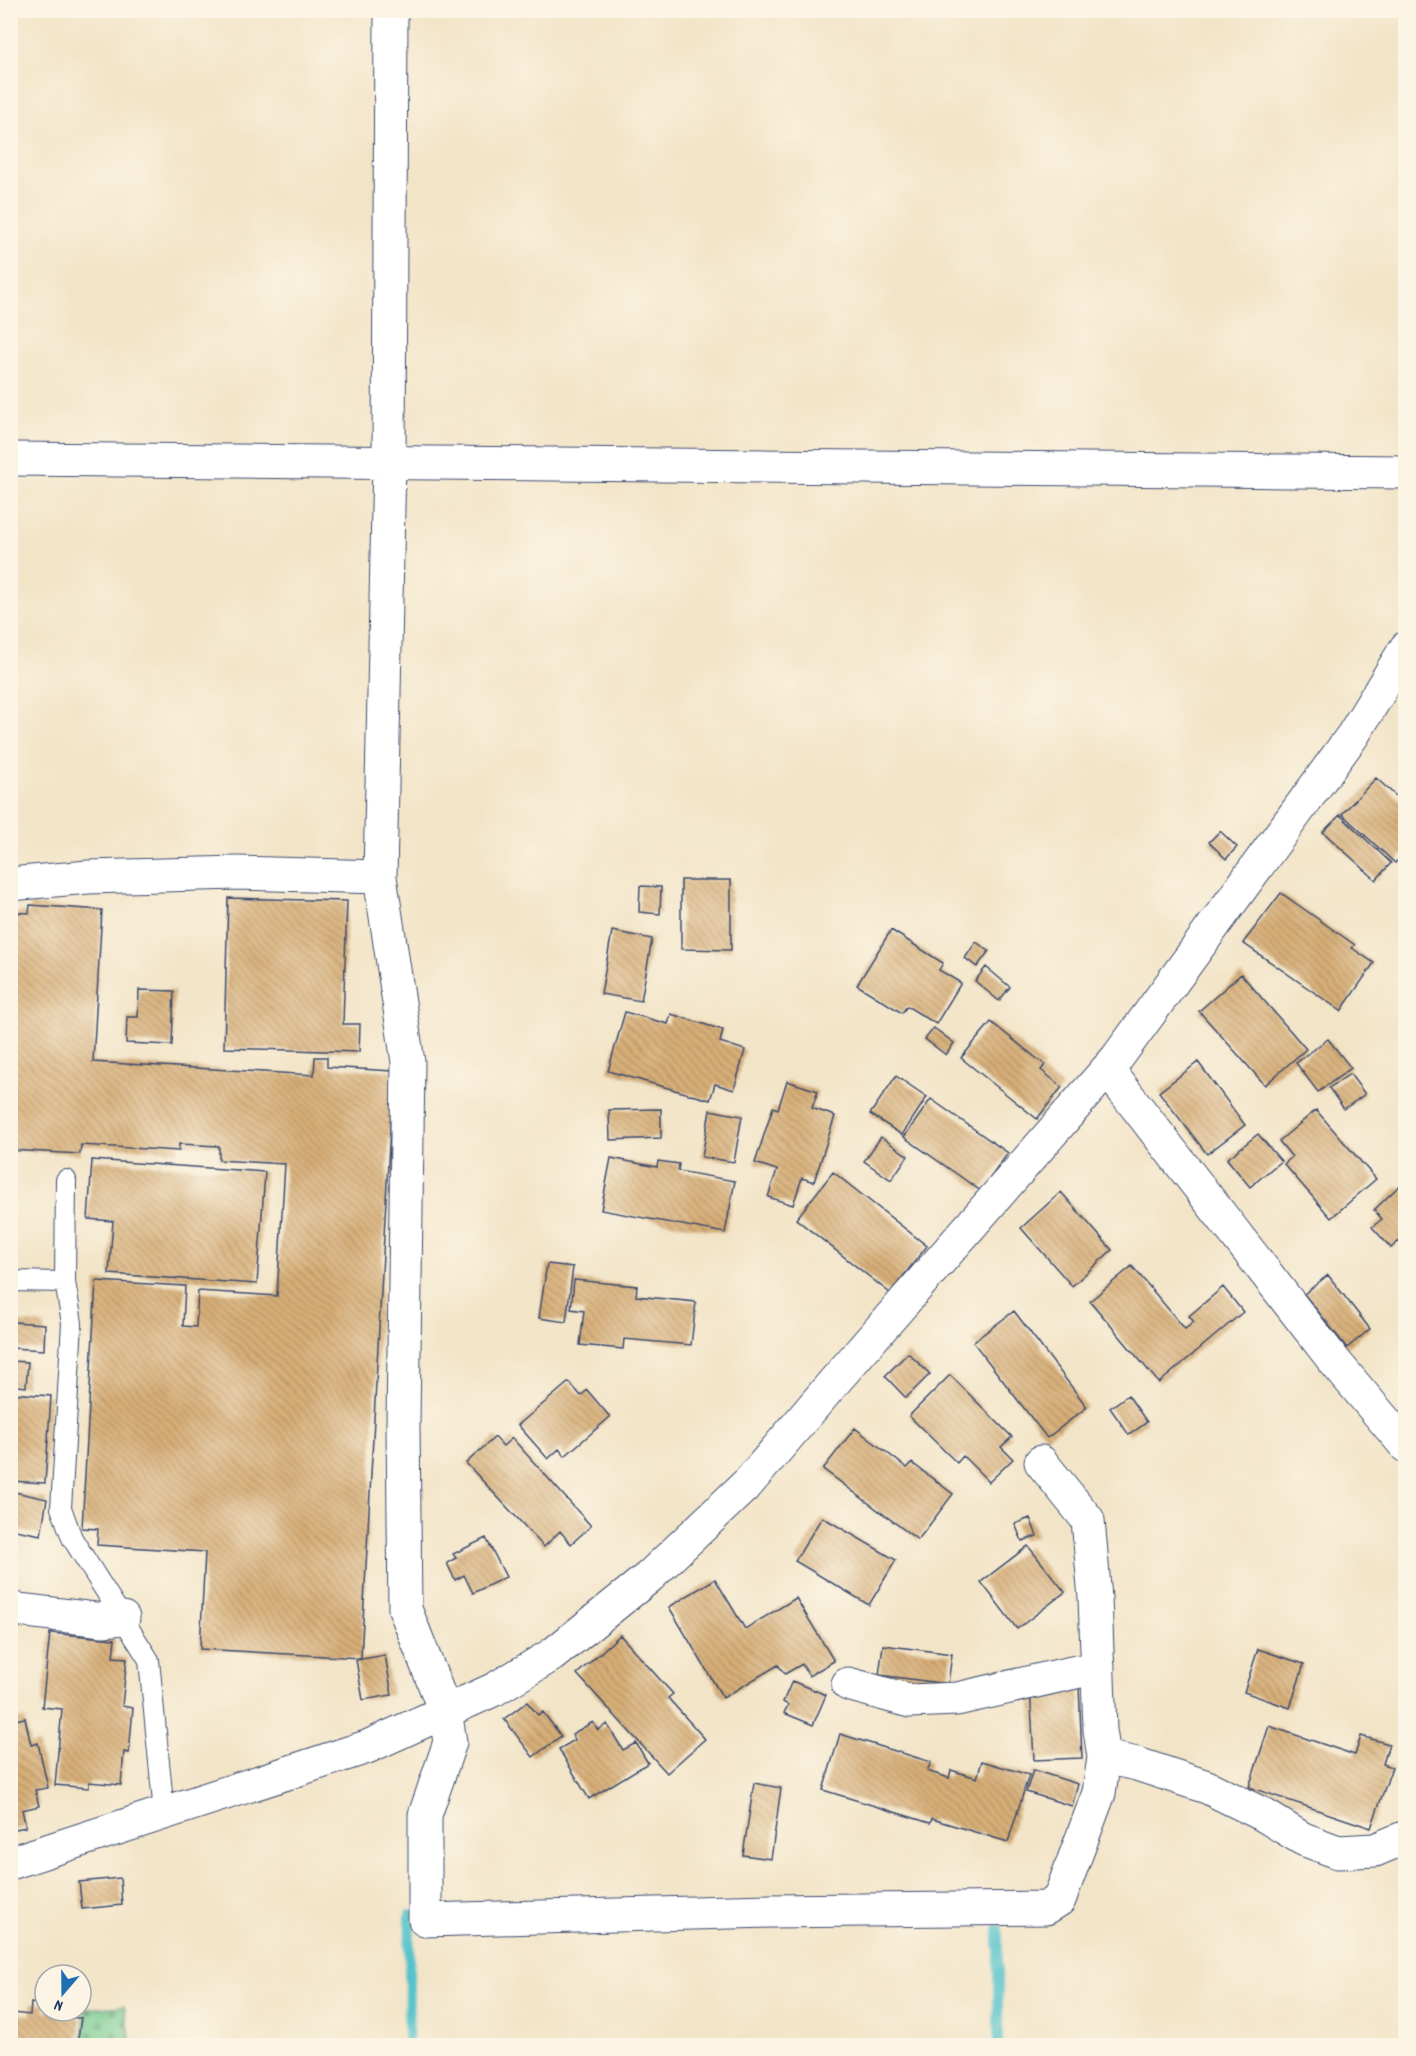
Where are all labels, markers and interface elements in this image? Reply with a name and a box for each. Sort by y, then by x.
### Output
north arrow [33,1963,93,2023]
text: N [51,1993,66,2017]

